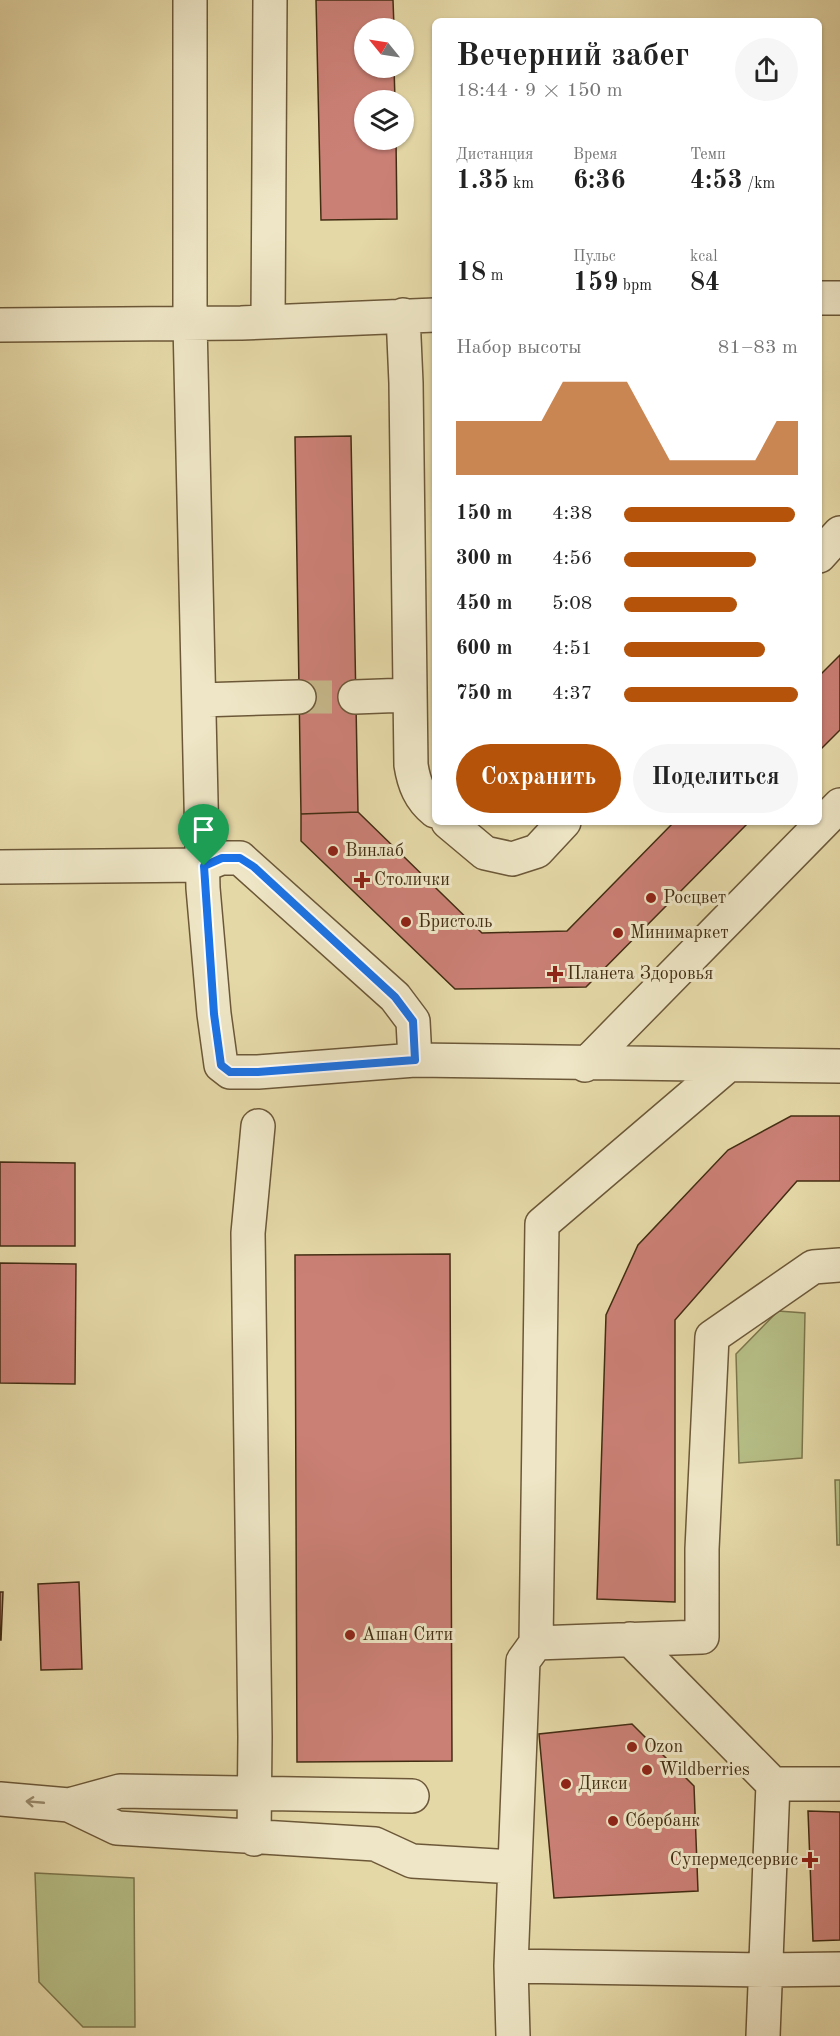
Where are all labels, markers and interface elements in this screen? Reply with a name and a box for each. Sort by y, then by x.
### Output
north arrow [354,18,414,78]
map controls [354,18,414,150]
button: share [735,38,798,101]
text: Вечерний забег [456,40,689,73]
text: 18:44 · 9 × 150 m [456,81,623,101]
button: layers [354,90,414,150]
text: Дистанция [456,147,533,163]
text: Время [573,147,617,163]
text: Темп [690,147,726,163]
text: 1.35 [456,168,509,194]
text: 6:36 [573,168,626,194]
text: 4:53 [690,168,743,194]
text: km [509,176,534,192]
text: /km [743,176,775,192]
text: Пульс [573,249,616,265]
text: kcal [690,249,718,265]
text: 18 [456,260,486,286]
text: m [486,268,503,284]
text: 159 [573,270,618,296]
text: 84 [690,270,720,296]
text: bpm [618,278,652,294]
text: Набор высоты [456,338,582,358]
text: 81–83 m [718,338,798,358]
text: 150 m [456,504,512,524]
text: 4:38 [552,504,592,524]
text: 300 m [456,549,512,569]
text: 4:56 [552,549,592,569]
text: 450 m [456,594,512,614]
text: 5:08 [552,594,592,614]
text: 600 m [456,639,512,659]
text: 4:51 [552,639,592,659]
text: 750 m [456,684,512,704]
text: 4:37 [552,684,592,704]
button: Сохранить [456,744,621,813]
button: Поделиться [633,744,798,813]
pin [178,804,229,866]
icon: arrive [187,813,220,846]
place label: Винлаб [345,842,404,860]
marker: Винлаб [326,844,340,858]
place label: Столички [374,871,450,889]
marker: Столички [355,873,369,887]
place label: Росцвет [663,889,726,907]
marker: Росцвет [644,891,658,905]
place label: Бристоль [418,913,492,931]
marker: Бристоль [399,915,413,929]
place label: Минимаркет [630,924,729,942]
marker: Минимаркет [611,926,625,940]
place label: Планета Здоровья [567,965,713,983]
marker: Планета Здоровья [548,967,562,981]
place label: Ашан Сити [362,1626,453,1644]
marker: Ашан Сити [343,1628,357,1642]
place label: Ozon [644,1738,683,1756]
marker: Ozon [625,1740,639,1754]
place label: Wildberries [659,1761,750,1779]
marker: Wildberries [640,1763,654,1777]
place label: Дикси [578,1775,628,1793]
marker: Дикси [559,1777,573,1791]
one-way arrow [25,1796,45,1807]
place label: Сбербанк [625,1812,700,1830]
marker: Сбербанк [606,1814,620,1828]
place label: Супермедсервис [670,1851,798,1869]
marker: Супермедсервис [803,1853,817,1867]

